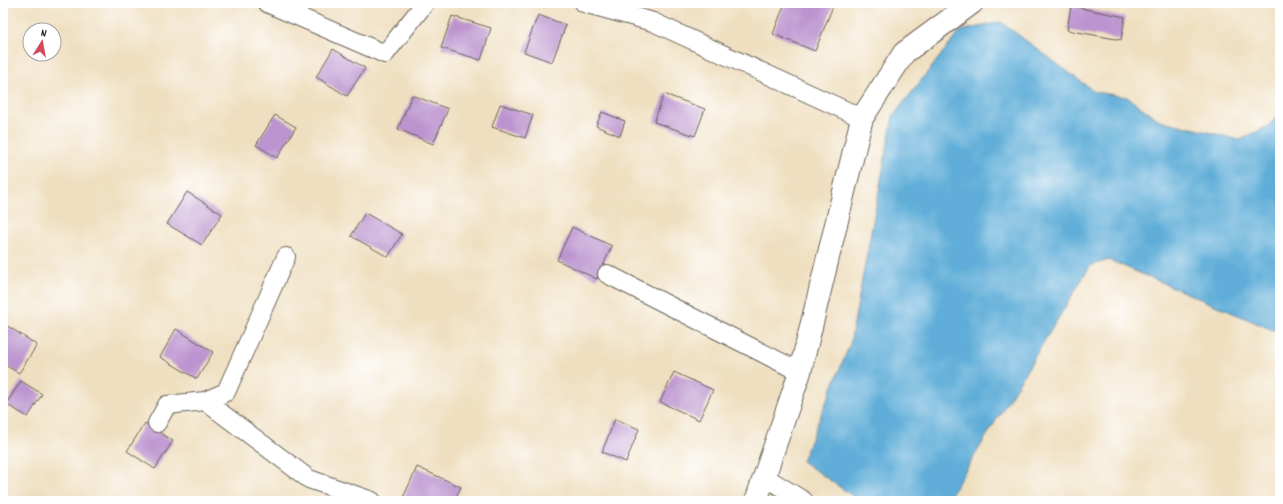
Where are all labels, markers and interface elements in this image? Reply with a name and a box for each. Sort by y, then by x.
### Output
north arrow [22,22,62,62]
text: N [39,26,48,43]

